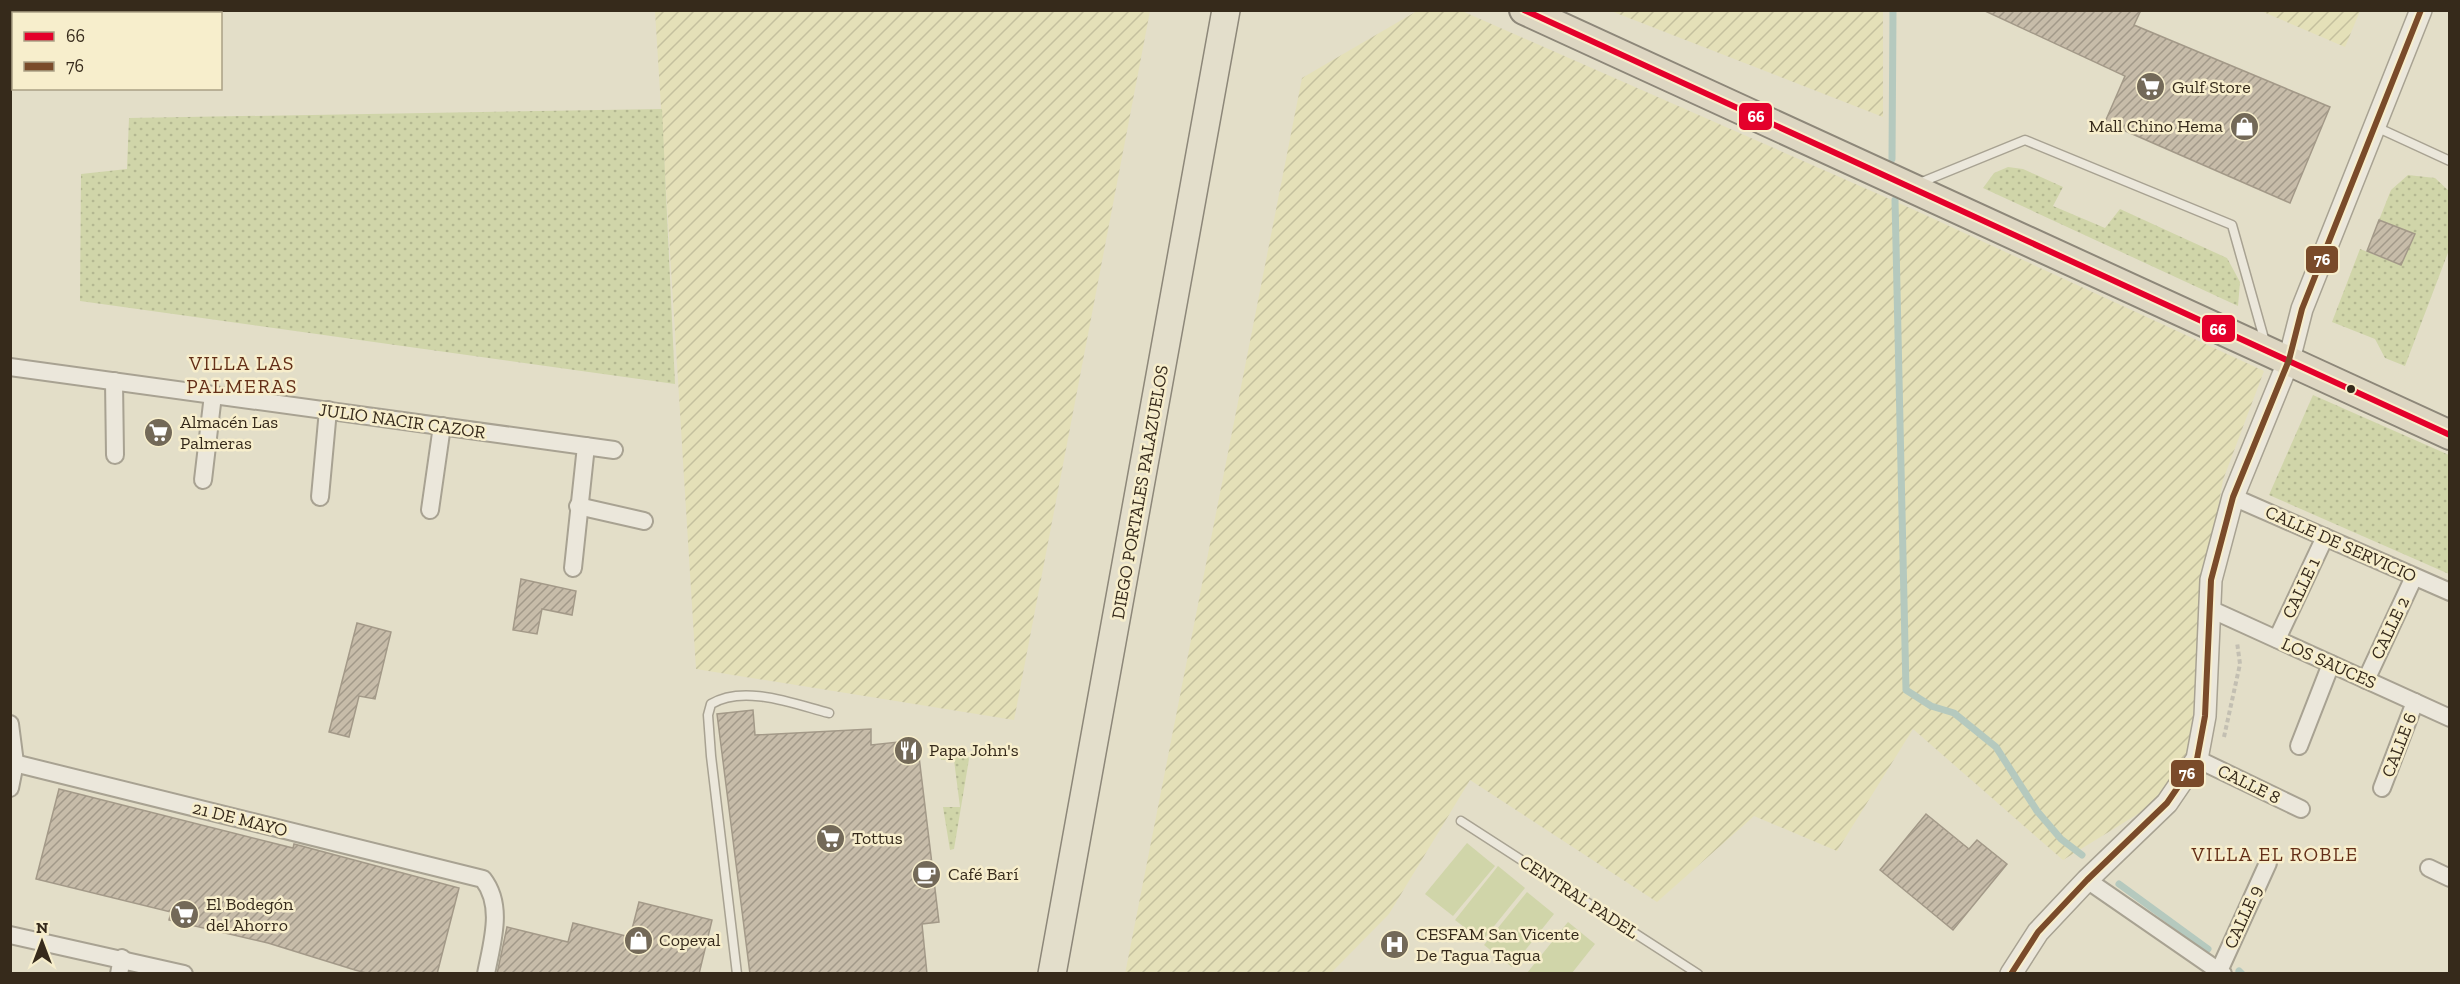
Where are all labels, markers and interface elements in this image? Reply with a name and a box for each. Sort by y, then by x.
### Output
legend [12,12,222,90]
text: 66 [66,25,85,47]
text: 76 [66,55,84,77]
supermarket icon: Gulf Store [2135,71,2167,103]
place label: Gulf Store [2172,76,2251,98]
line badge: 66 [1738,102,1773,131]
text: 66 [1747,107,1765,126]
shop icon: Mall Chino Hema [2228,110,2260,142]
place label: Mall Chino Hema [2089,115,2223,137]
line badge: 76 [2305,245,2339,274]
text: 76 [2314,250,2331,269]
line badge: 66 [2201,314,2236,343]
text: 66 [2209,320,2227,339]
district label: VILLA LAS PALMERAS [186,351,298,398]
street label: DIEGO PORTALES PALAZUELOS [1107,363,1173,621]
unlabelled marker [2345,383,2357,395]
street label: JULIO NACIR CAZOR [317,398,487,444]
place label: Almacén Las Palmeras [180,411,278,454]
supermarket icon: Almacén Las Palmeras [143,416,175,448]
street label: CALLE DE SERVICIO [2262,501,2420,587]
street label: CALLE 1 [2277,554,2325,622]
street label: CALLE 2 [2366,593,2414,663]
street label: LOS SAUCES [2278,632,2380,694]
street label: CALLE 6 [2377,710,2421,780]
restaurant icon: Papa John's [892,734,924,766]
place label: Papa John's [929,739,1019,761]
line badge: 76 [2170,759,2205,788]
street label: CALLE 8 [2214,759,2284,809]
text: 76 [2179,764,2196,783]
street label: 21 DE MAYO [190,797,290,841]
supermarket icon: Tottus [815,822,847,854]
place label: Tottus [852,827,903,849]
district label: VILLA EL ROBLE [2190,842,2359,866]
street label: CENTRAL PADEL [1516,851,1643,944]
cafe icon: Café Barí [911,858,943,890]
place label: Café Barí [948,863,1019,885]
street label: CALLE 9 [2219,882,2267,952]
place label: El Bodegón del Ahorro [206,893,294,936]
supermarket icon: El Bodegón del Ahorro [169,898,201,930]
north arrow [12,912,72,972]
text: N [36,918,48,937]
place label: CESFAM San Vicente De Tagua Tagua [1416,923,1579,966]
shop icon: Copeval [622,924,654,956]
hospital icon: CESFAM San Vicente De Tagua Tagua [1379,928,1411,960]
place label: Copeval [659,929,721,951]

